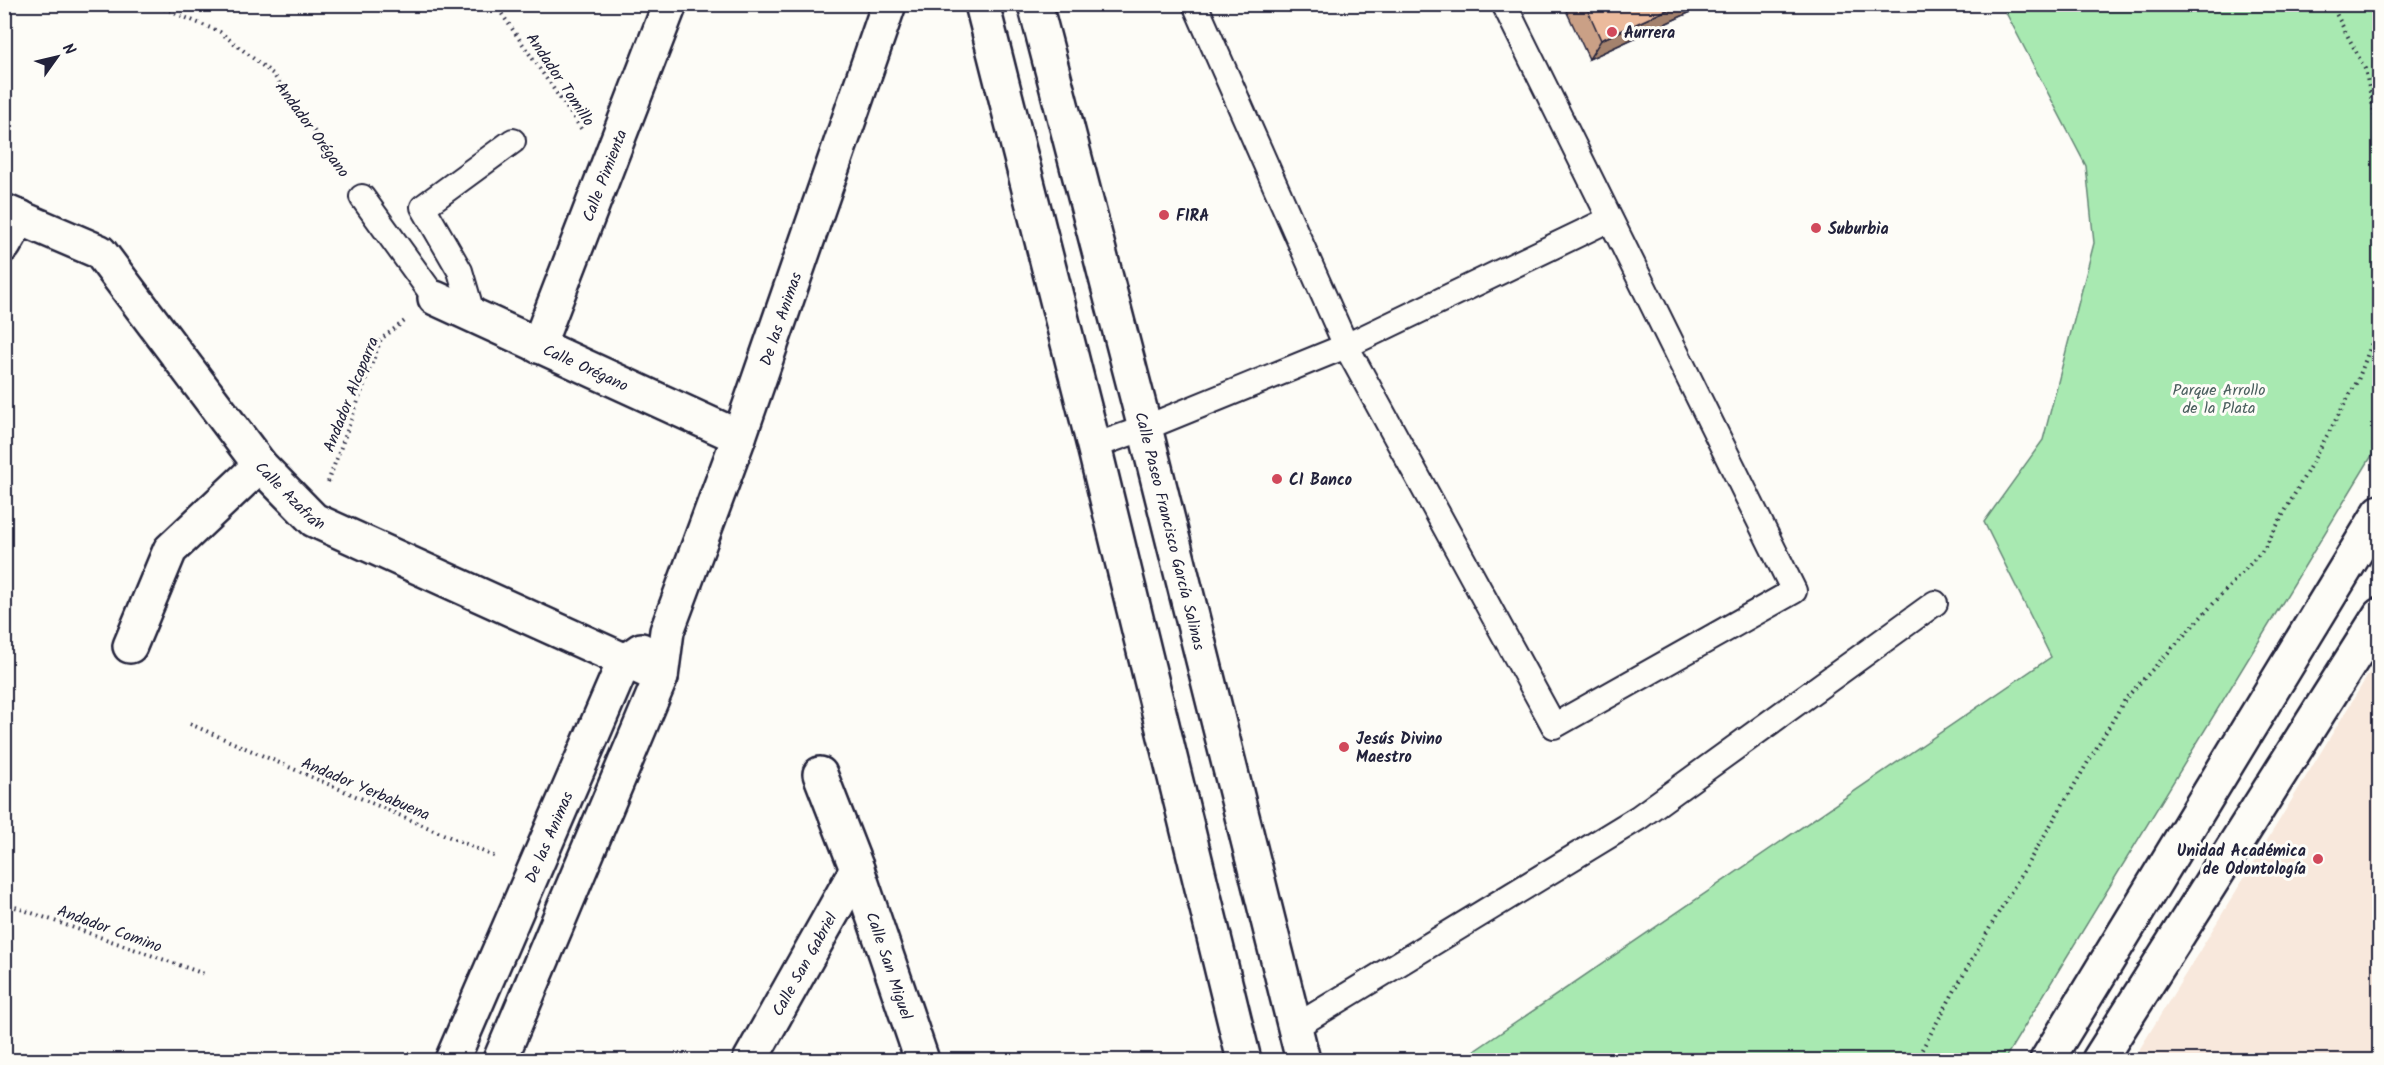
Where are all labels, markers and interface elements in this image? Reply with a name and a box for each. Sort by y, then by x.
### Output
place label: Aurrera [1624,21,1675,46]
marker: Aurrera [1605,25,1619,39]
north arrow [27,27,87,87]
street label: Andador Tomillo [519,28,600,132]
text: N [55,38,81,61]
street label: Andador Orégano [268,77,355,183]
street label: Calle Pimienta [576,126,634,226]
place label: FIRA [1176,204,1209,229]
marker: FIRA [1157,208,1171,222]
place label: Suburbia [1828,217,1889,242]
marker: Suburbia [1809,221,1823,235]
street label: De las Animas [754,269,809,369]
street label: Andador Alcaparra [317,333,386,456]
street label: Calle Orégano [538,338,632,399]
park label: Parque Arrollo de la Plata [2172,378,2266,421]
street label: Calle Paseo Francisco García Salinas [1127,409,1211,653]
street label: Calle Azafrán [249,456,329,537]
place label: CI Banco [1289,468,1352,493]
marker: CI Banco [1270,472,1284,486]
place label: Jesús Divino Maestro [1356,727,1442,770]
marker: Jesús Divino Maestro [1337,740,1351,754]
street label: Andador Yerbabuena [297,751,434,828]
street label: De las Animas [519,788,581,887]
place label: Unidad Académica de Odontología [2177,839,2306,882]
marker: Unidad Académica de Odontología [2311,852,2325,866]
street label: Andador Comino [54,899,165,960]
street label: Calle San Gabriel [766,908,844,1021]
street label: Calle San Miguel [859,909,918,1023]

